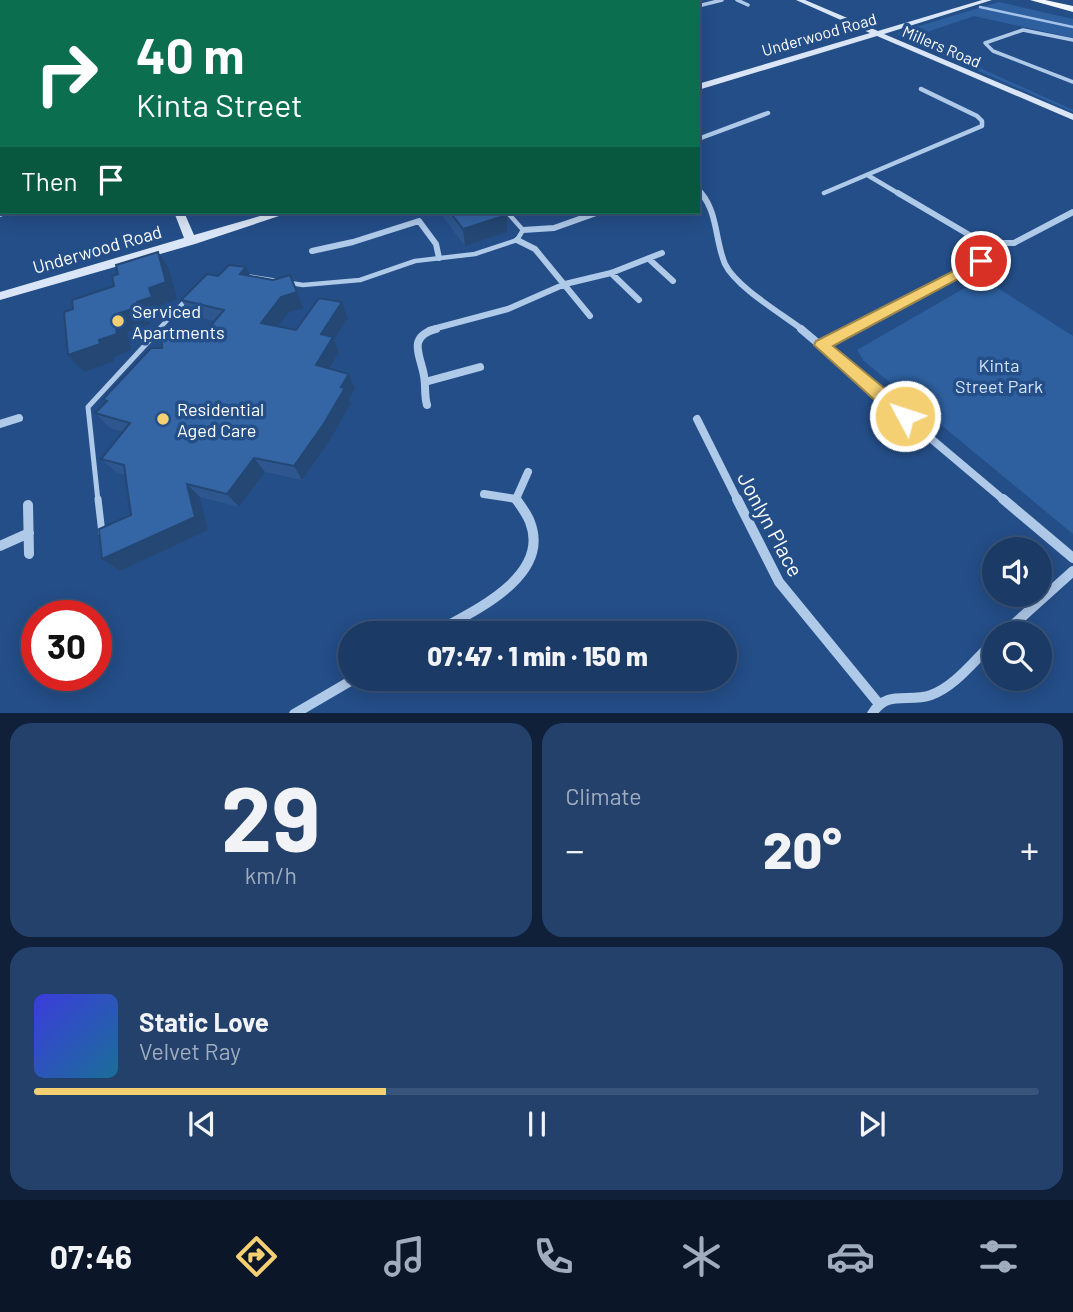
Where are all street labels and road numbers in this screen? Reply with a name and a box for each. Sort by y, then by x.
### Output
street label: Underwood Road [759,9,879,59]
street label: Millers Road [900,21,984,71]
street label: Underwood Road [30,220,164,278]
street label: Jonlyn Place [733,467,809,581]

